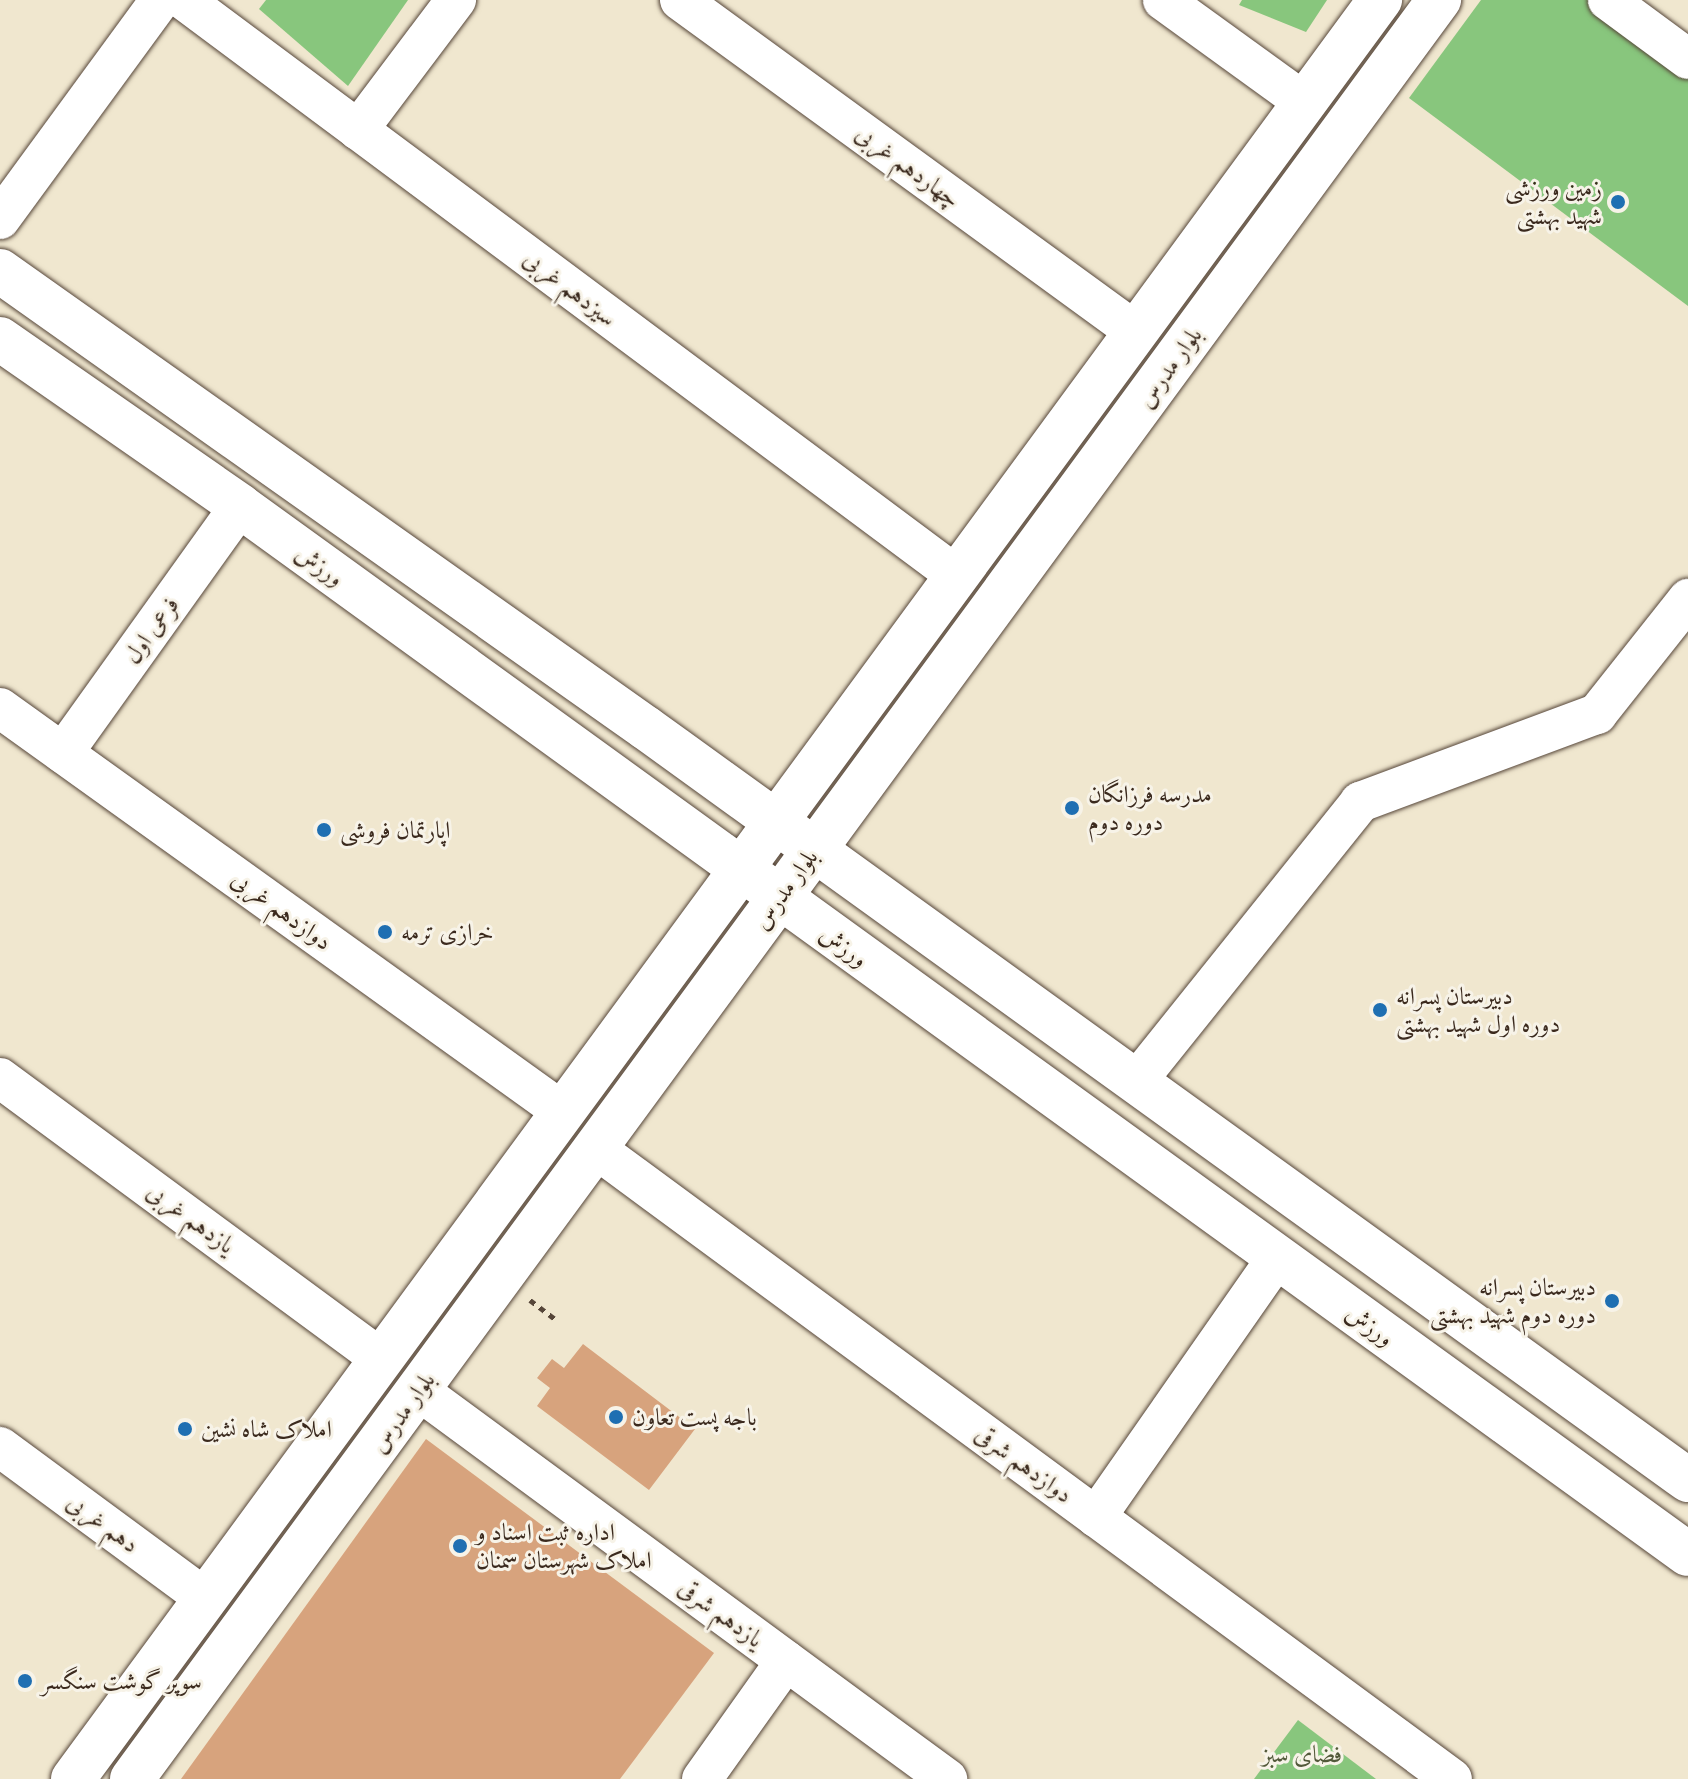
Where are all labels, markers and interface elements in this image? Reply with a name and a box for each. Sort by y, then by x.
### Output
street label: چهاردهم غربی [850,118,966,214]
place label: زمین ورزشی شهید بهشتی [1505,174,1602,230]
marker: زمین ورزشی شهید بهشتی [1609,193,1627,211]
street label: سیزدهم غربی [518,244,622,332]
street label: بلوار مدرس [1130,321,1208,413]
street label: ورزش [290,538,350,592]
street label: فرعی اول [117,591,185,669]
place label: مدرسه فرزانگان دوره دوم [1088,780,1212,836]
marker: مدرسه فرزانگان دوره دوم [1063,799,1081,817]
place label: اپارتمان فروشی [340,816,451,844]
marker: اپارتمان فروشی [315,821,333,839]
street label: بلوار مدرس [746,843,824,935]
street label: دوازدهم غربی [226,864,338,956]
place label: خرازی ترمه [401,918,494,946]
street label: ورزش [814,919,874,973]
marker: خرازی ترمه [376,923,394,941]
place label: دبیرستان پسرانه دوره اول شهید بهشتی [1396,982,1560,1038]
marker: دبیرستان پسرانه دوره اول شهید بهشتی [1371,1001,1389,1019]
street label: یازدهم غربی [141,1176,241,1260]
place label: دبیرستان پسرانه دوره دوم شهید بهشتی [1430,1273,1596,1329]
marker: دبیرستان پسرانه دوره دوم شهید بهشتی [1603,1292,1621,1310]
street label: ورزش [1340,1298,1400,1352]
street label: بلوار مدرس [363,1366,441,1458]
place label: باجه پست تعاون [632,1403,757,1431]
marker: باجه پست تعاون [607,1408,625,1426]
place label: املاک شاه نشین [201,1415,332,1443]
street label: دوازدهم شرقی [970,1419,1078,1509]
marker: املاک شاه نشین [176,1420,194,1438]
street label: دهم غربی [61,1487,145,1559]
place label: اداره ثبت اسناد و املاک شهرستان سمنان [476,1518,652,1574]
marker: اداره ثبت اسناد و املاک شهرستان سمنان [451,1537,469,1555]
street label: یازدهم شرقی [673,1573,769,1653]
place label: سوپر گوشت سنگسر [41,1667,202,1695]
marker: سوپر گوشت سنگسر [16,1672,34,1690]
park label: فضای سبز [1262,1740,1342,1768]

